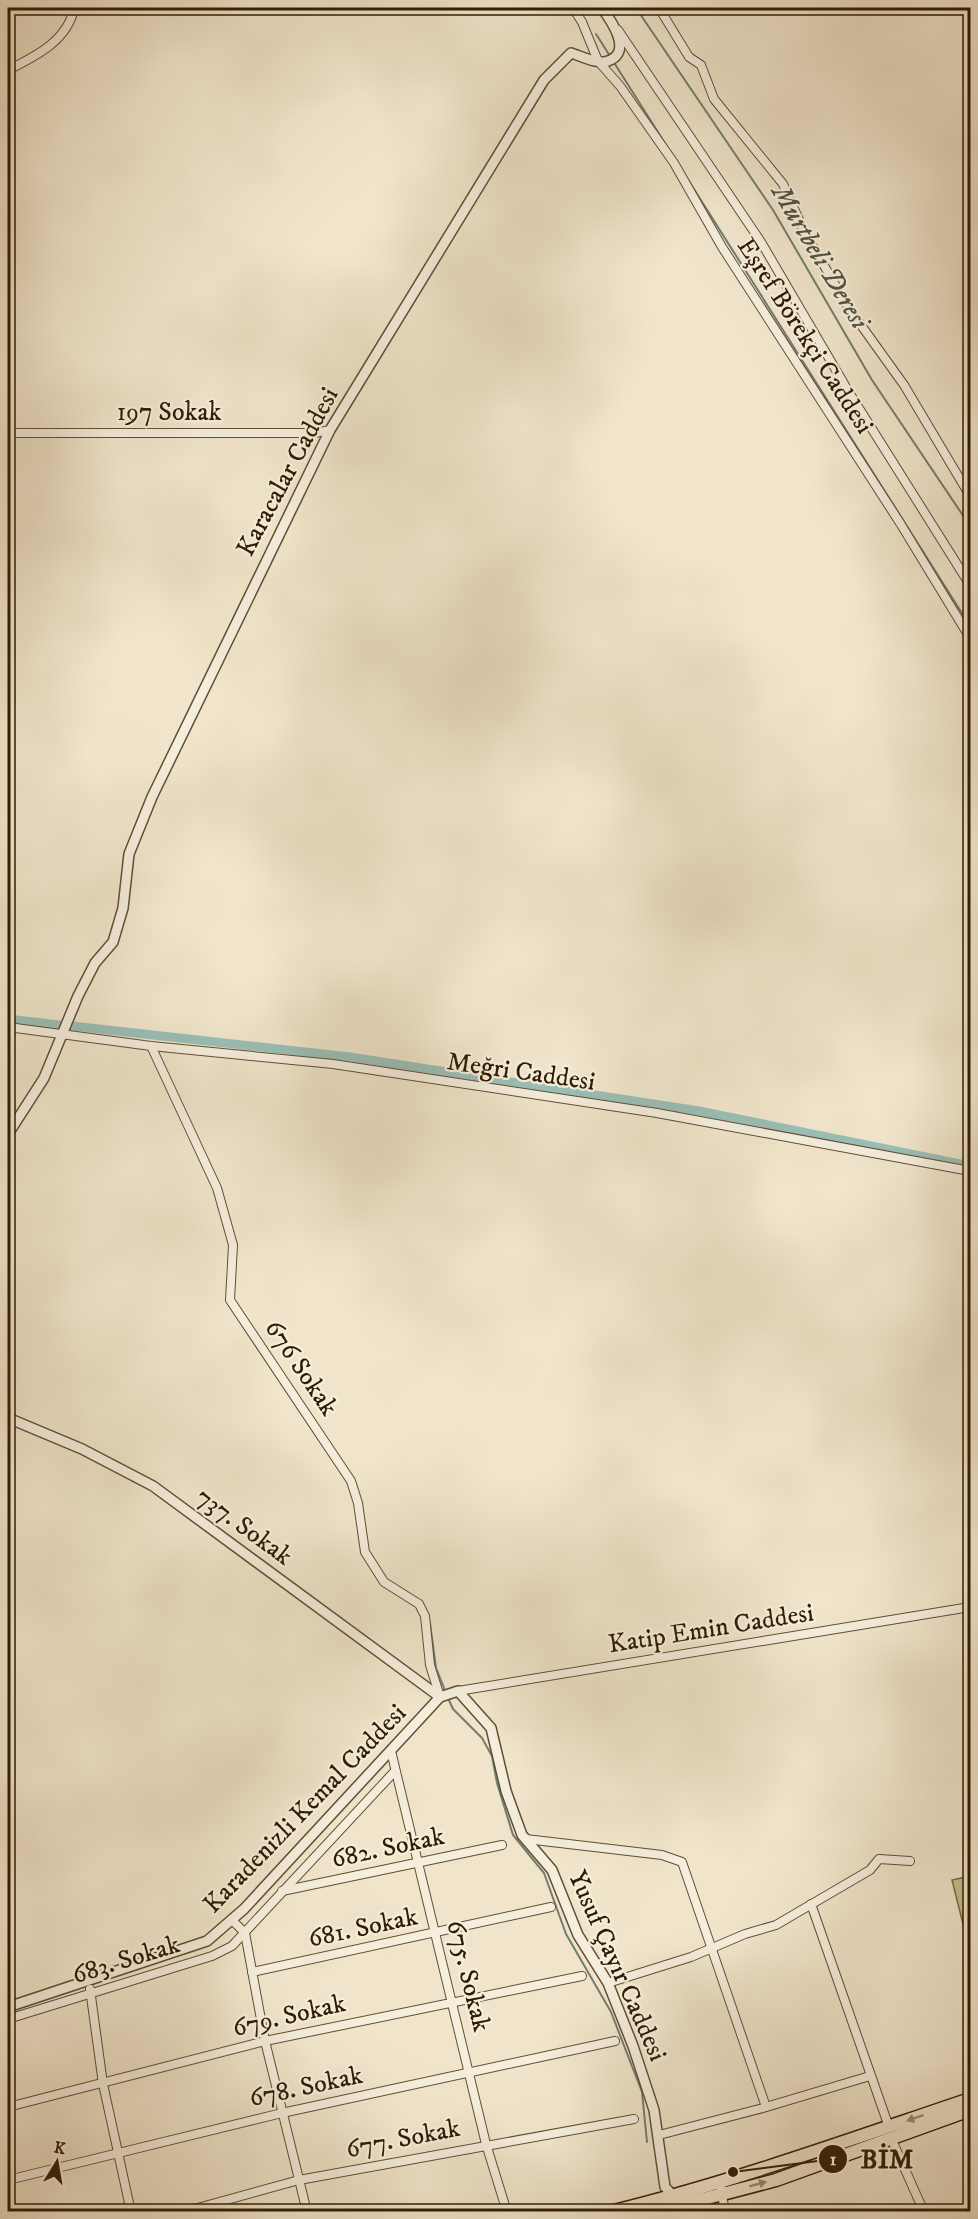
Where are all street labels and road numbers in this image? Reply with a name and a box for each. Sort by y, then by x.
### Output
street label: Eşref Börekçi Caddesi [729,232,881,440]
street label: Karacalar Caddesi [230,382,346,562]
street label: 197 Sokak [117,396,221,429]
street label: Meğri Caddesi [445,1045,597,1099]
street label: 676 Sokak [257,1313,345,1423]
street label: 737. Sokak [189,1481,299,1573]
street label: Katip Emin Caddesi [606,1596,816,1662]
street label: Karadenizli Kemal Caddesi [196,1697,414,1921]
street label: 682. Sokak [329,1820,448,1876]
street label: Yusuf Çayır Caddesi [560,1866,674,2066]
street label: 681. Sokak [305,1900,421,1956]
street label: 675. Sokak [438,1917,498,2035]
street label: 683. Sokak [68,1928,184,1992]
street label: 679. Sokak [229,1987,349,2045]
street label: 678. Sokak [246,2059,366,2115]
street label: 677. Sokak [343,2112,463,2166]

